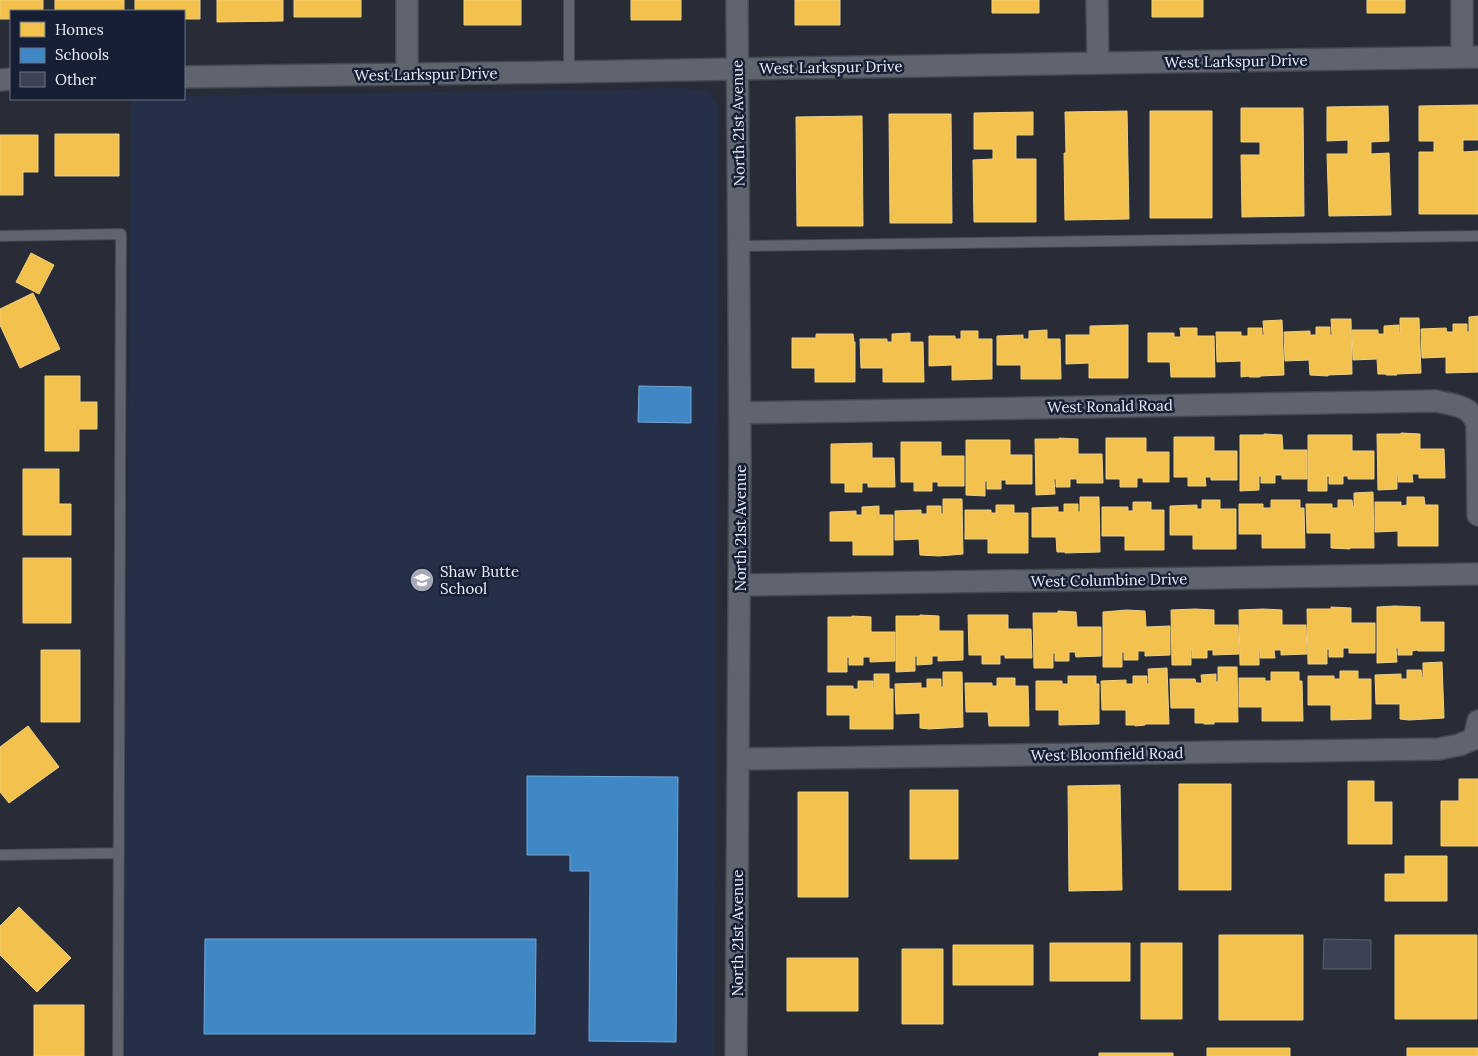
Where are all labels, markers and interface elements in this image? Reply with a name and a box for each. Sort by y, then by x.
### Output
legend [10,10,185,100]
text: Homes [55,20,104,39]
text: Schools [55,45,109,64]
street label: West Larkspur Drive [1164,50,1308,72]
street label: West Larkspur Drive [759,56,903,78]
street label: North 21st Avenue [727,60,749,186]
street label: West Larkspur Drive [354,63,498,85]
text: Other [55,70,97,89]
street label: West Ronald Road [1047,395,1173,417]
street label: North 21st Avenue [731,465,750,591]
place label: Shaw Butte School [440,562,519,598]
school or university icon: Shaw Butte School [409,567,435,593]
street label: West Columbine Drive [1031,569,1187,591]
street label: West Bloomfield Road [1031,743,1184,765]
street label: North 21st Avenue [728,870,747,996]

